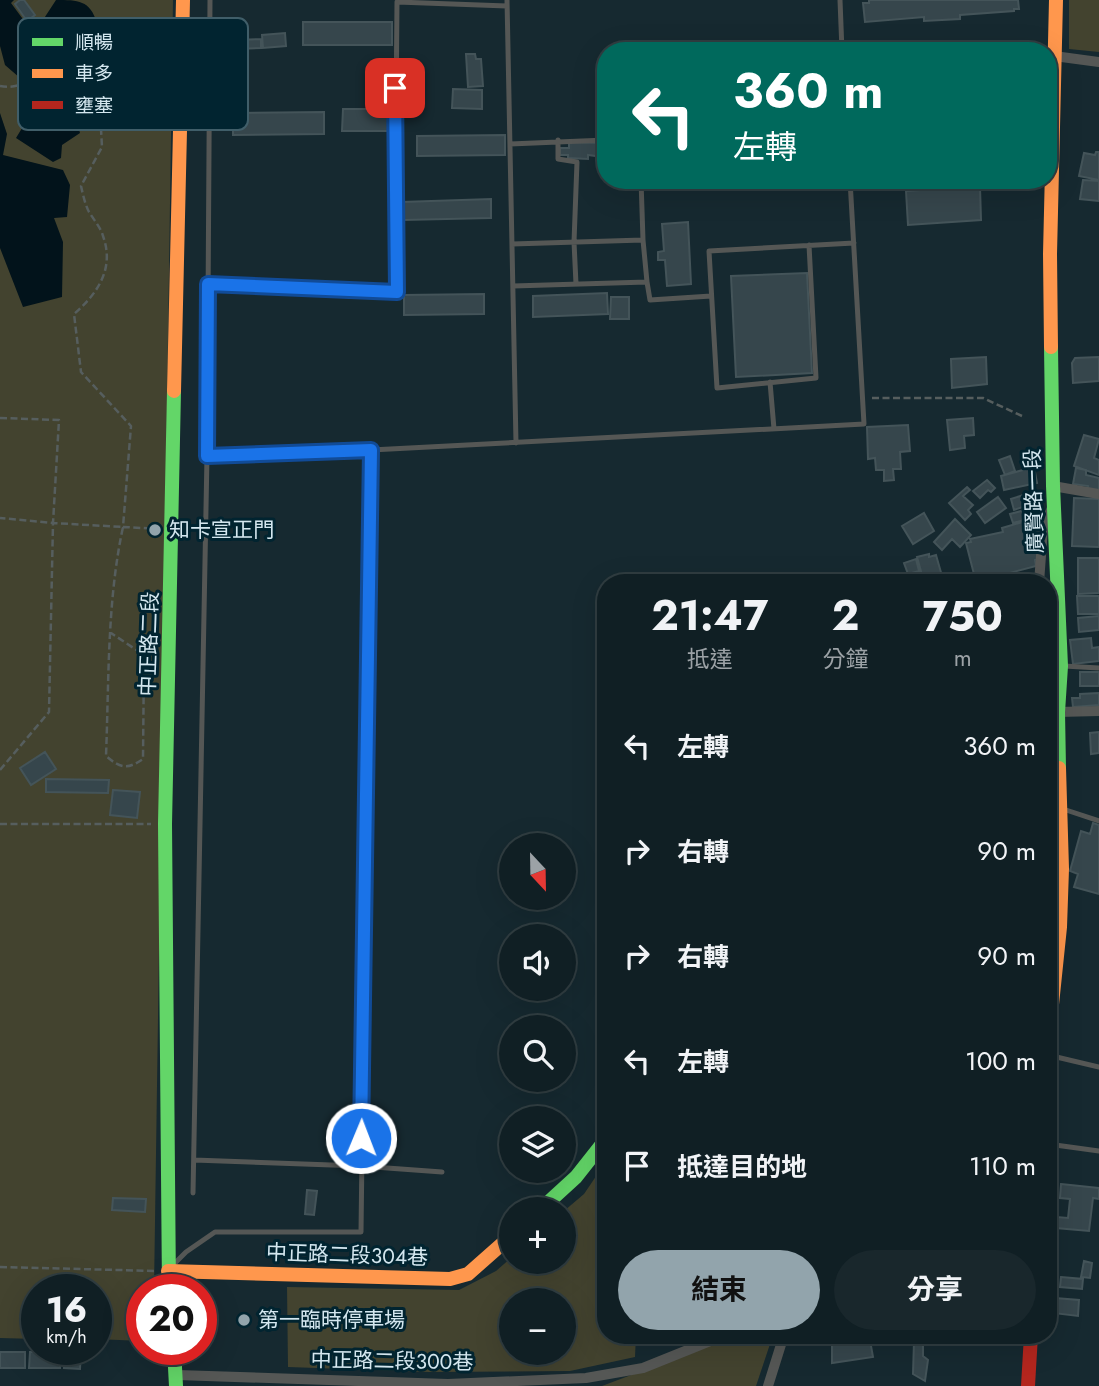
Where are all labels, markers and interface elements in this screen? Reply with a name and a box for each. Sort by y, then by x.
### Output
legend [18,18,248,130]
text: 順暢 [75,29,113,56]
text: 360 m [733,56,884,126]
pin [365,58,425,118]
text: 車多 [75,60,113,87]
icon: arrive [376,69,414,107]
icon: left [618,70,709,161]
text: 壅塞 [75,92,113,119]
text: 左轉 [733,124,797,170]
street label: 廣賢路一段 [1017,448,1051,554]
place label: 知卡宣正門 [169,515,274,545]
marker: 知卡宣正門 [147,522,163,538]
text: 21:47 [651,585,768,646]
text: 2 [832,585,859,646]
text: 750 [923,586,1003,647]
street label: 中正路二段 [132,591,166,697]
text: m [954,641,972,675]
text: 抵達 [687,642,733,676]
text: 分鐘 [822,642,868,676]
icon: left [618,727,656,765]
text: 360 m [963,727,1036,765]
text: 左轉 [677,728,729,766]
icon: right [618,832,656,870]
text: 90 m [977,832,1036,870]
north arrow [499,833,576,910]
map controls [499,833,576,1365]
text: 右轉 [677,833,729,871]
button: sound [499,924,576,1001]
icon: right [618,937,656,975]
text: 90 m [977,937,1036,975]
text: 右轉 [677,938,729,976]
button: search [499,1015,576,1092]
icon: left [618,1042,656,1080]
text: 100 m [965,1042,1036,1080]
text: 左轉 [677,1043,729,1081]
position arrow [324,1101,398,1175]
button: layers [499,1106,576,1183]
icon: arrive [618,1147,656,1185]
text: 110 m [969,1147,1036,1185]
text: 抵達目的地 [677,1148,807,1186]
button: + [499,1197,576,1274]
street label: 中正路二段304巷 [265,1237,429,1273]
button: 結束 [618,1250,820,1330]
button: 分享 [834,1250,1036,1330]
speed limit sign: 20 [126,1274,217,1365]
text: 16 [46,1285,87,1335]
button: − [499,1288,576,1365]
place label: 第一臨時停車場 [258,1305,405,1335]
marker: 第一臨時停車場 [236,1312,252,1328]
text: km/h [46,1324,87,1350]
street label: 中正路二段300巷 [310,1345,474,1377]

